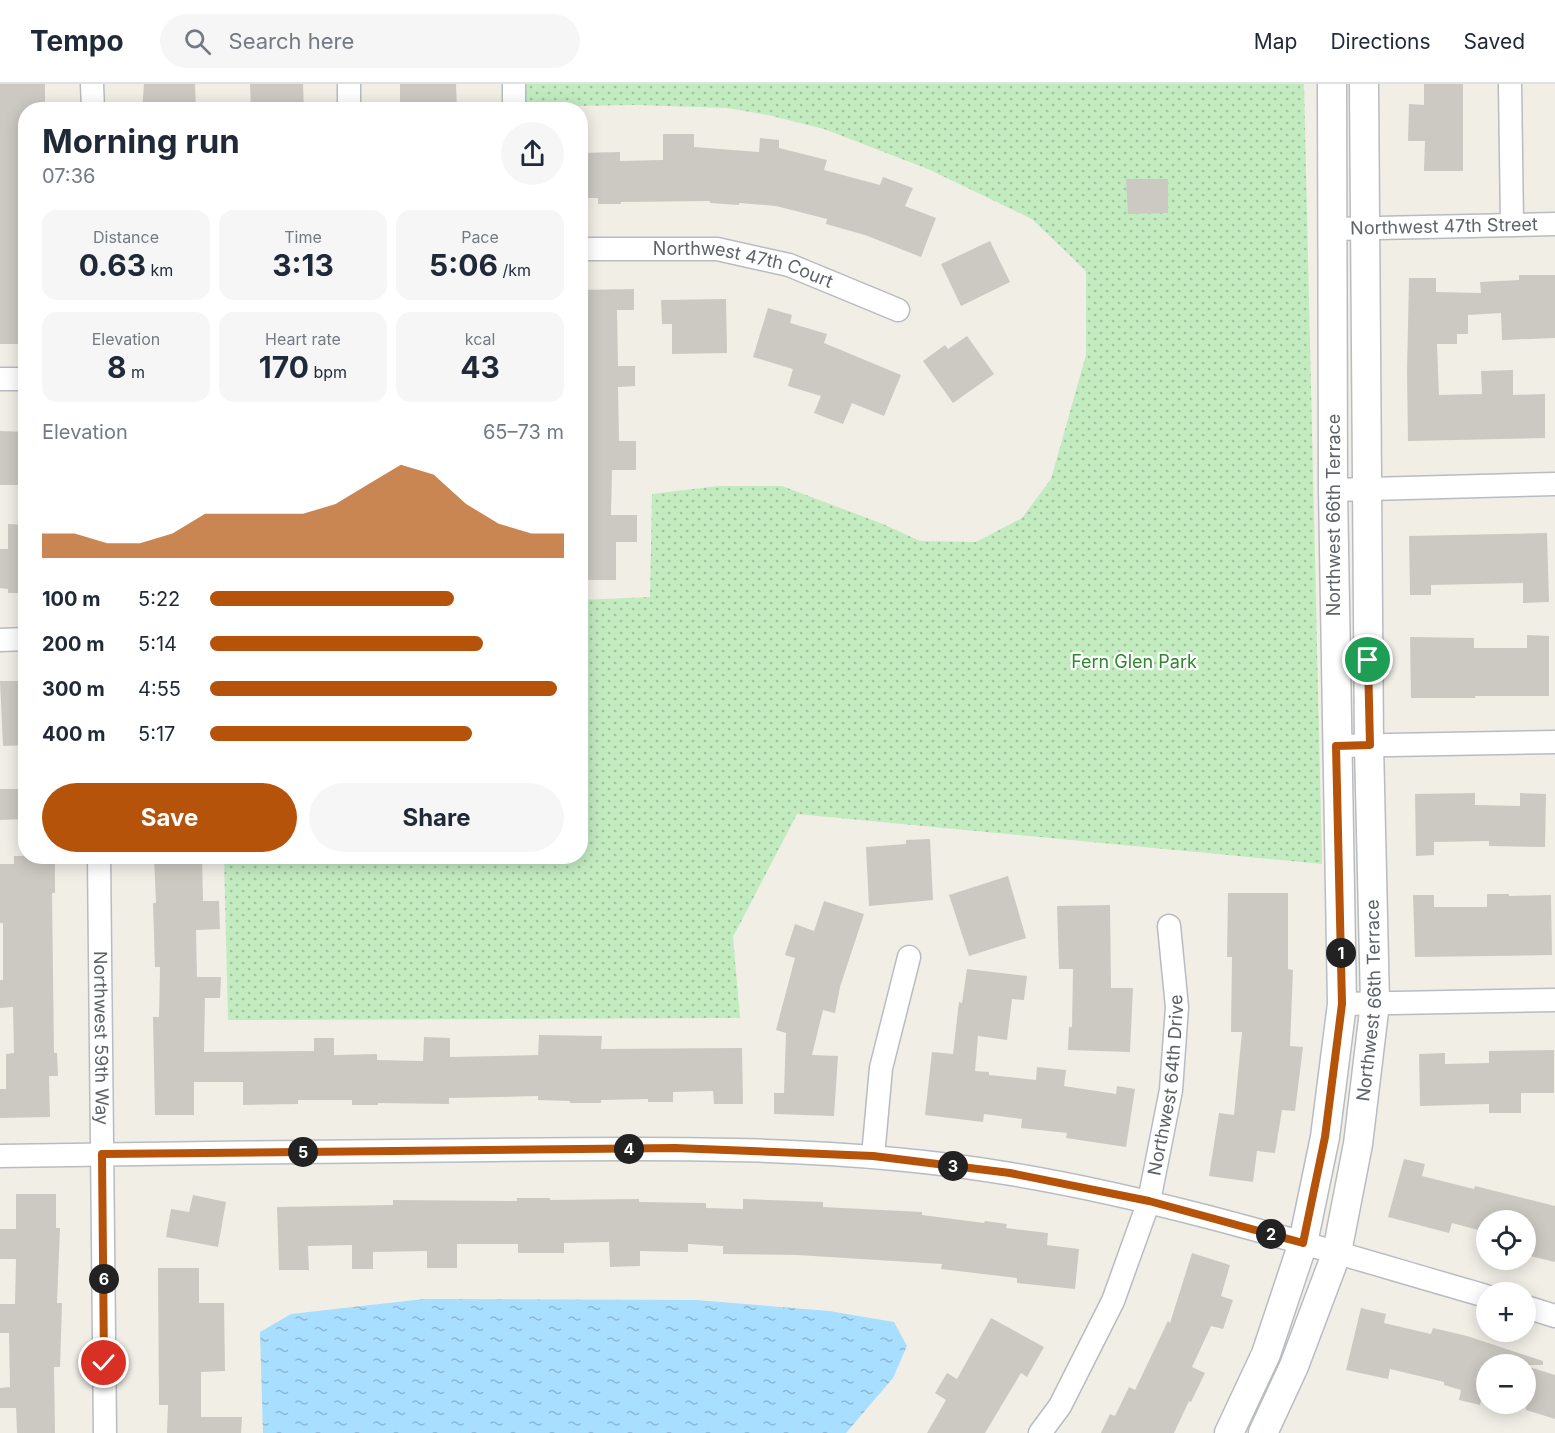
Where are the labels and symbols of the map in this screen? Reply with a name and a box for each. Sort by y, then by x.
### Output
street label: Northwest 47th Street [1350,213,1538,239]
street label: Northwest 47th Court [653,238,836,292]
street label: Northwest 66th Terrace [1323,414,1344,616]
pin [1342,634,1393,685]
park label: Fern Glen Park [1071,651,1197,672]
street label: Northwest 66th Terrace [1352,899,1386,1103]
pin: 1 [1326,938,1356,968]
street label: Northwest 59th Way [90,951,113,1125]
street label: Northwest 64th Drive [1143,994,1187,1177]
pin: 4 [614,1134,644,1164]
pin: 5 [288,1137,318,1167]
pin: 3 [938,1151,968,1181]
pin: 2 [1256,1219,1286,1249]
pin: 6 [89,1264,119,1294]
pin [78,1337,129,1388]

